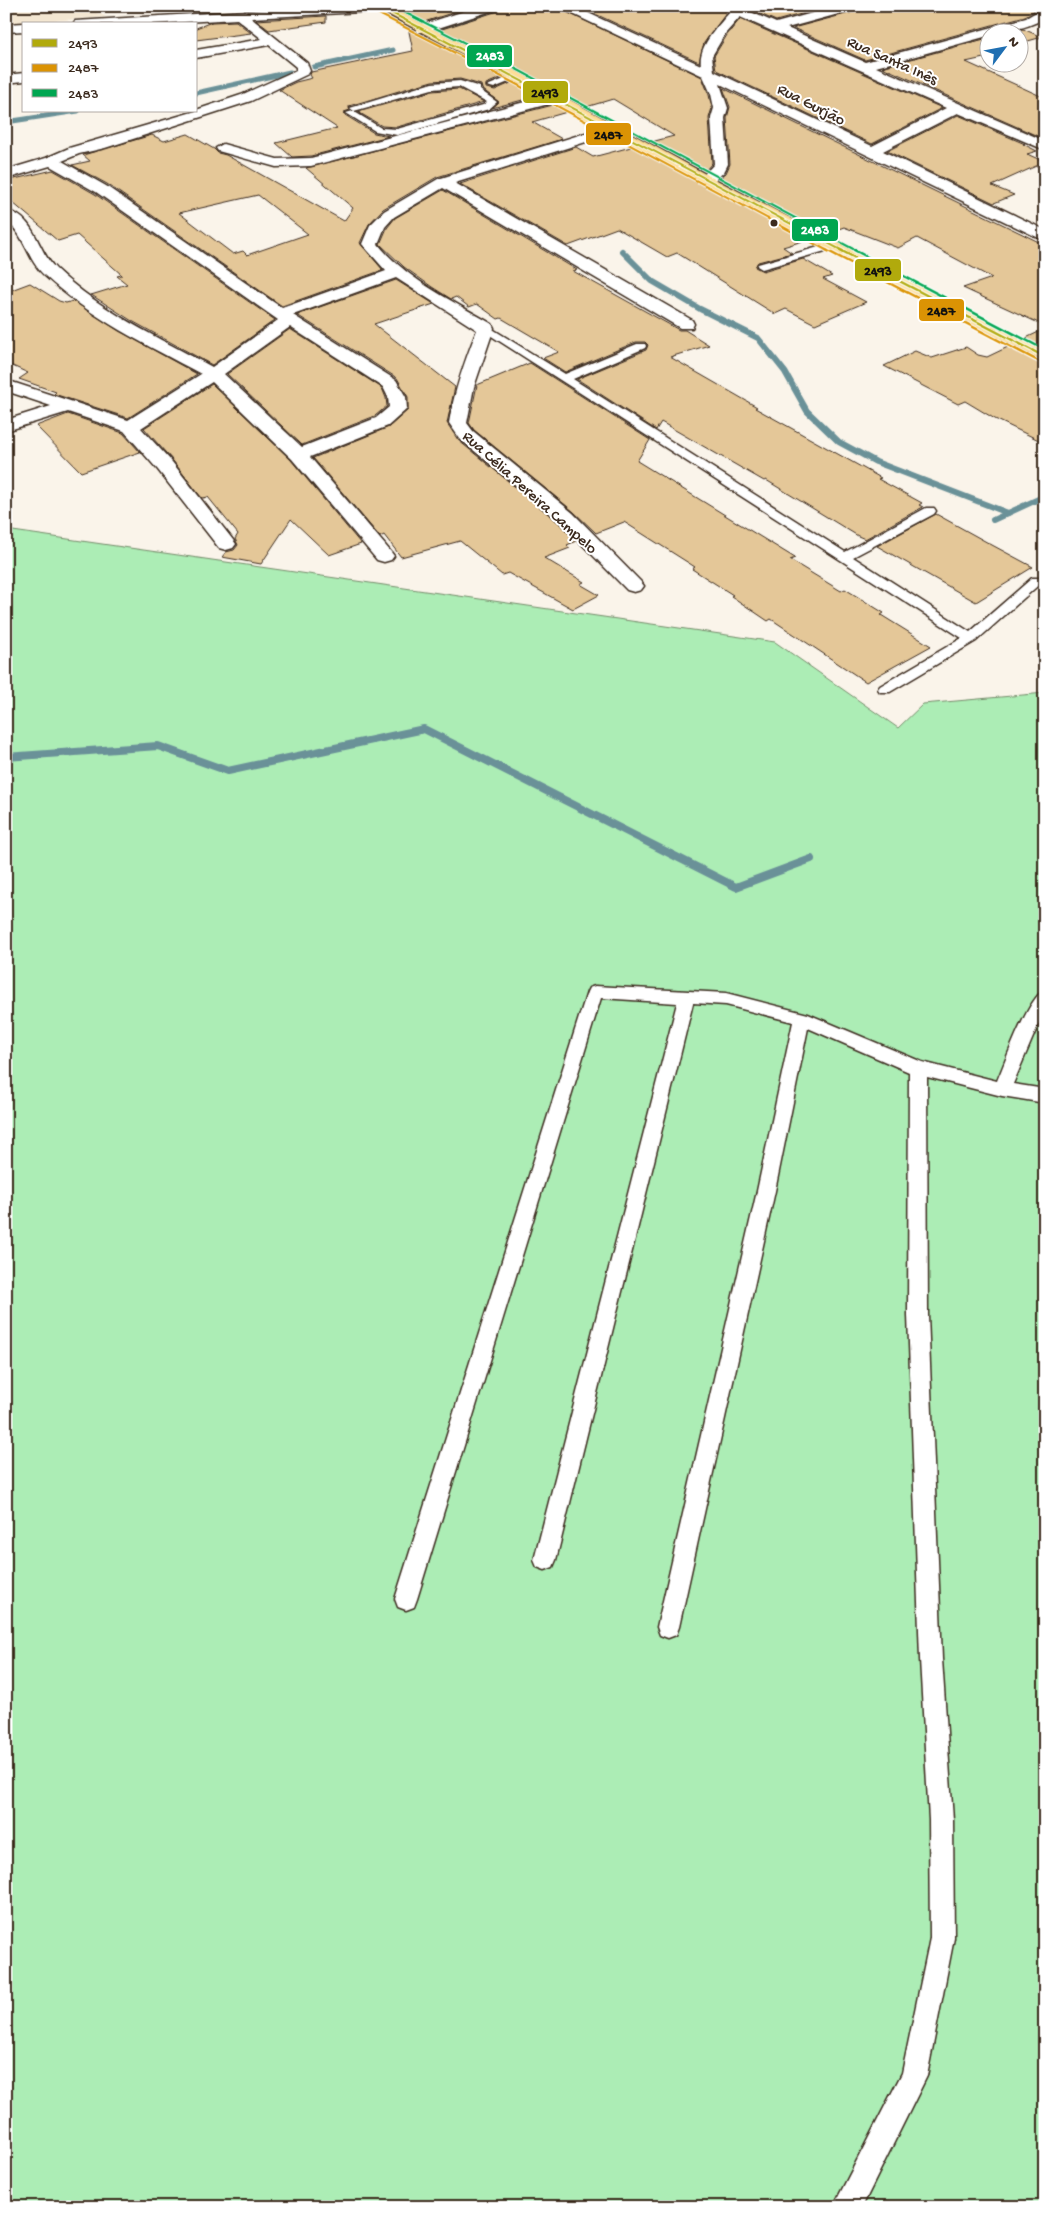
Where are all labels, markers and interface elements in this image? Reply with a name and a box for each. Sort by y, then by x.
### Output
legend [22,22,198,112]
north arrow [978,22,1028,72]
street label: Rua Santa Inês [843,34,941,91]
text: N [1003,34,1023,51]
text: 2493 [68,36,98,54]
line badge: 2483 [466,44,513,68]
text: 2483 [476,49,504,66]
text: 2487 [68,60,100,78]
line badge: 2493 [522,80,569,104]
street label: Rua Gurjão [773,81,848,131]
text: 2483 [68,86,99,104]
text: 2493 [531,86,559,103]
line badge: 2487 [585,122,632,146]
text: 2487 [594,128,623,145]
unlabelled marker [769,218,779,228]
line badge: 2483 [791,218,839,242]
text: 2483 [801,223,829,240]
line badge: 2493 [854,258,902,282]
text: 2493 [864,264,892,281]
line badge: 2487 [918,298,965,322]
text: 2487 [927,304,956,321]
street label: Rua Célia Pereira Campelo [457,428,600,559]

